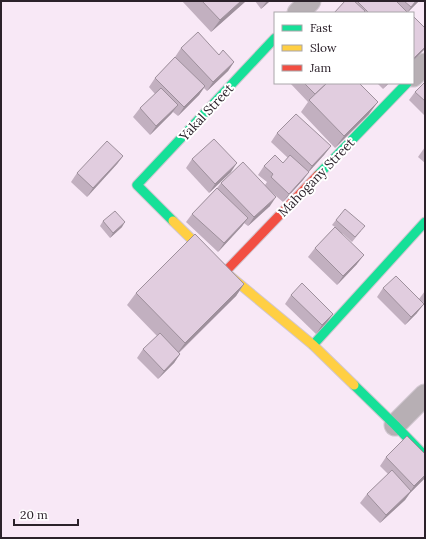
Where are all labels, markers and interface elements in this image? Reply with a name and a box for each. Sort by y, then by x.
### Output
legend [274,12,414,84]
text: Fast [310,20,333,35]
text: Slow [310,40,337,55]
text: Jam [309,60,331,75]
street label: Yakal Street [175,80,237,145]
street label: Mahogany Street [275,134,358,220]
scale bar [14,501,78,527]
text: 20 m [20,507,48,522]

